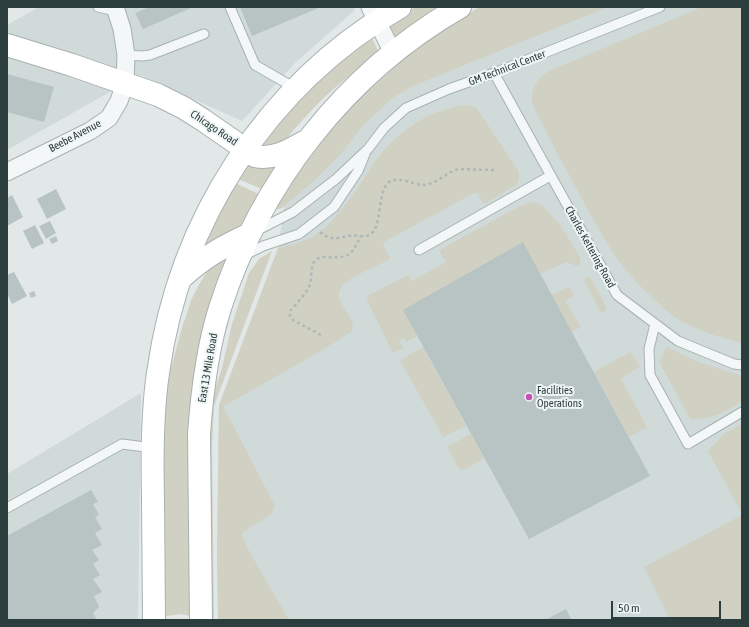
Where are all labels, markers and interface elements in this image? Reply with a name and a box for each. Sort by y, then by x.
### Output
street label: GM Technical Center [467,47,547,89]
street label: Chicago Road [188,107,240,149]
street label: Beebe Avenue [47,117,103,155]
street label: Charles Kettering Road [562,204,618,290]
street label: East 13 Mile Road [195,332,221,404]
place label: Facilities Operations [537,384,582,410]
marker: Facilities Operations [524,392,534,402]
scale bar [613,593,723,619]
text: 50 m [618,601,640,615]

